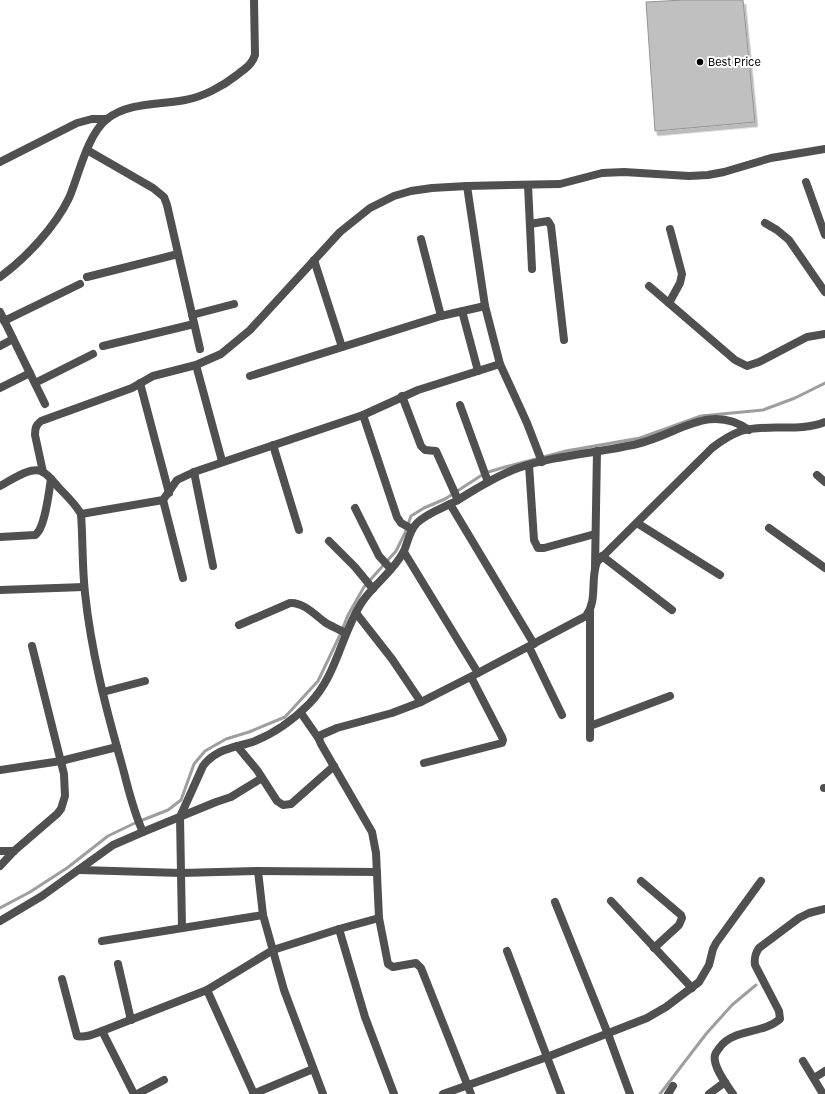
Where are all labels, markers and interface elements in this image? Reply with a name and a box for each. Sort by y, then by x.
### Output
place label: Best Price [708,55,761,69]
marker: Best Price [695,57,705,67]

